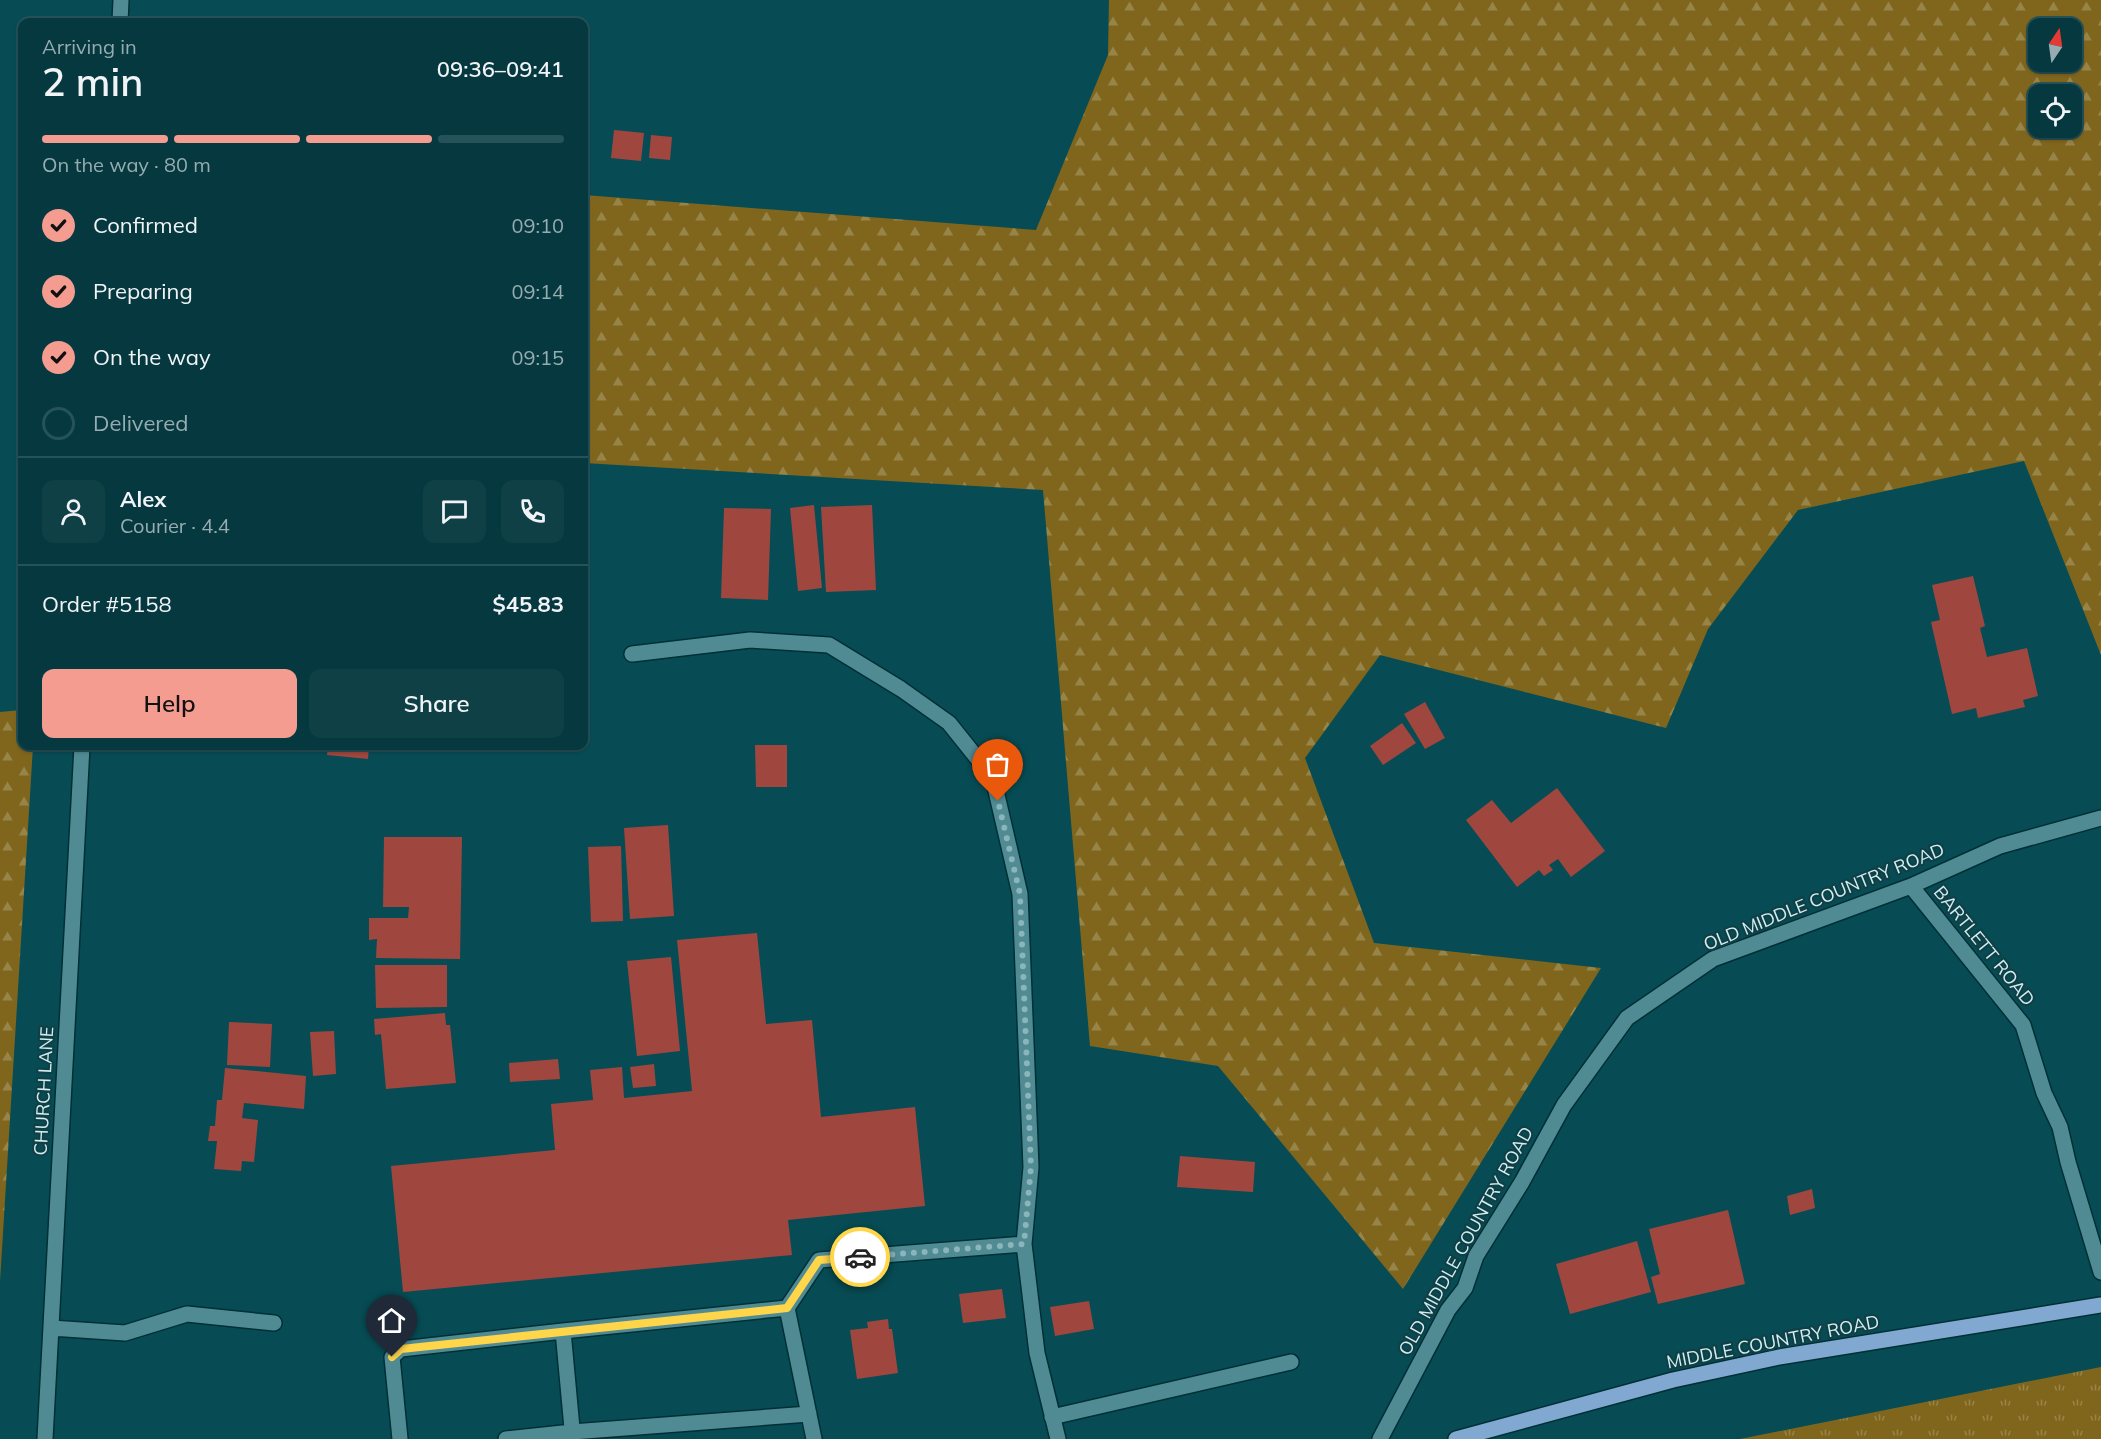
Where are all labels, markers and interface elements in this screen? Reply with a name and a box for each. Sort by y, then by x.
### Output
north arrow [2028,18,2082,72]
map controls [2028,18,2082,138]
text: Arriving in [42,34,137,59]
text: 09:36–09:41 [437,55,564,83]
text: 2 min [42,57,143,106]
button: locate [2028,84,2082,138]
text: On the way · 80 m [42,152,211,177]
icon: check [42,209,75,242]
text: Confirmed [93,211,198,239]
text: 09:10 [511,213,564,238]
icon: check [42,275,75,308]
text: Preparing [93,277,193,305]
text: 09:14 [511,279,564,304]
icon: check [42,341,75,374]
text: On the way [93,343,211,371]
text: 09:15 [511,345,564,370]
text: Delivered [93,409,188,437]
button: person [42,480,105,543]
button: chat [423,480,486,543]
button: phone [501,480,564,543]
text: Alex [120,485,166,513]
text: Courier · 4.4 [120,513,230,538]
text: Order #5158 [42,590,172,618]
text: $45.83 [493,590,564,618]
button: Help [42,669,297,738]
button: Share [309,669,564,738]
pin [972,739,1023,801]
icon: bag [981,748,1014,781]
street label: OLD MIDDLE COUNTRY ROAD [1700,838,1948,956]
street label: BARTLETT ROAD [1929,881,2040,1010]
street label: CHURCH LANE [29,1026,58,1156]
street label: OLD MIDDLE COUNTRY ROAD [1393,1122,1538,1359]
courier [830,1227,890,1287]
icon: car [844,1241,877,1274]
pin [366,1295,417,1357]
icon: home [375,1304,408,1337]
street label: MIDDLE COUNTRY ROAD [1665,1310,1881,1373]

